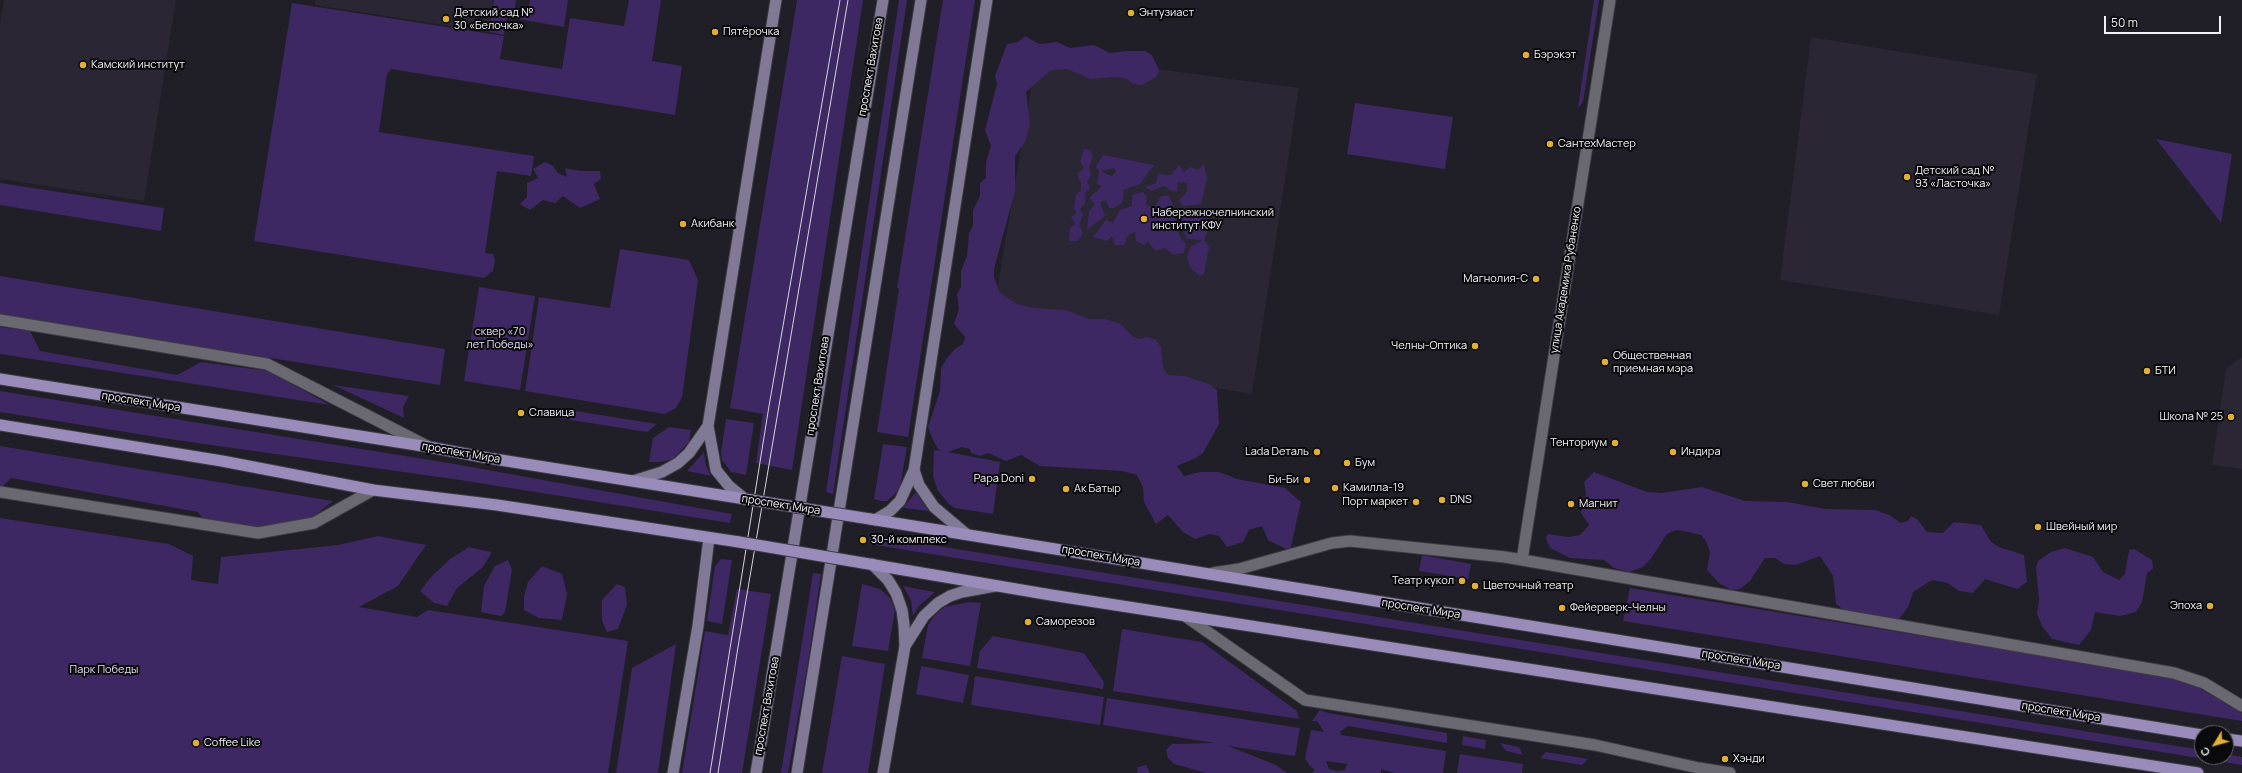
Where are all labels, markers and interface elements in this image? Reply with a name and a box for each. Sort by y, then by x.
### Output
place label: Детский сад № 30 «Белочка» [454,6,533,32]
place label: Энтузиаст [1139,6,1194,20]
marker: Энтузиаст [1126,8,1136,18]
scale bar [2106,8,2223,34]
marker: Детский сад № 30 «Белочка» [441,14,451,24]
text: 50 m [2111,14,2138,31]
street label: проспект Вахитова [856,17,886,117]
place label: Пятёрочка [723,25,779,39]
marker: Пятёрочка [710,27,720,37]
place label: Бэрэкэт [1534,48,1576,62]
marker: Бэрэкэт [1521,50,1531,60]
place label: Камский институт [91,58,185,72]
marker: Камский институт [78,60,88,70]
place label: СантехМастер [1558,137,1636,151]
marker: СантехМастер [1545,139,1555,149]
place label: Детский сад № 93 «Ласточка» [1915,164,1994,190]
marker: Детский сад № 93 «Ласточка» [1902,172,1912,182]
place label: Набережночелнинский институт КФУ [1152,206,1274,232]
street label: улица Академика Рубаненко [1548,206,1584,354]
marker: Набережночелнинский институт КФУ [1139,214,1149,224]
place label: Акибанк [691,217,734,231]
marker: Акибанк [678,219,688,229]
place label: Магнолия-С [1463,272,1528,286]
marker: Магнолия-С [1531,274,1541,284]
park label: сквер «70 лет Победы» [466,325,534,351]
street label: проспект Вахитова [804,336,832,436]
place label: Челны-Оптика [1391,339,1467,353]
marker: Челны-Оптика [1470,341,1480,351]
place label: Общественная приемная мэра [1613,349,1693,375]
marker: Общественная приемная мэра [1600,357,1610,367]
place label: БТИ [2155,364,2176,378]
marker: БТИ [2142,366,2152,376]
street label: проспект Мира [101,389,181,415]
place label: Славица [529,406,574,420]
marker: Славица [516,408,526,418]
place label: Школа № 25 [2160,410,2223,424]
marker: Школа № 25 [2226,412,2236,422]
place label: Тенториум [1550,436,1607,450]
marker: Тенториум [1610,438,1620,448]
street label: проспект Мира [421,440,501,466]
place label: Lada Dеталь [1245,445,1309,459]
place label: Индира [1681,445,1720,459]
marker: Lada Dеталь [1312,447,1322,457]
marker: Индира [1668,447,1678,457]
place label: Бум [1355,456,1375,470]
marker: Бум [1342,458,1352,468]
place label: Papa Doni [974,472,1024,486]
place label: Би-Би [1269,473,1299,487]
marker: Papa Doni [1027,474,1037,484]
marker: Би-Би [1302,475,1312,485]
place label: Свет любви [1813,477,1874,491]
marker: Свет любви [1800,479,1810,489]
place label: Камилла-19 [1343,481,1404,495]
place label: Ак Батыр [1074,482,1121,496]
marker: Камилла-19 [1330,483,1340,493]
marker: Ак Батыр [1061,484,1071,494]
street label: проспект Мира [741,492,821,518]
place label: DNS [1450,493,1472,507]
place label: Порт маркет [1342,495,1408,509]
marker: DNS [1437,495,1447,505]
marker: Порт маркет [1411,497,1421,507]
place label: Магнит [1579,497,1618,511]
marker: Магнит [1566,499,1576,509]
place label: Швейный мир [2046,520,2117,534]
marker: Швейный мир [2033,522,2043,532]
place label: 30-й комплекс [871,533,947,547]
marker: 30-й комплекс [858,535,868,545]
street label: проспект Мира [1061,543,1141,569]
place label: Театр кукол [1392,574,1454,588]
marker: Театр кукол [1457,576,1467,586]
place label: Цветочный театр [1483,579,1573,593]
marker: Цветочный театр [1470,581,1480,591]
street label: проспект Мира [1381,596,1461,622]
place label: Эпоха [2170,599,2202,613]
place label: Фейерверк-Челны [1570,601,1666,615]
marker: Эпоха [2205,601,2215,611]
marker: Фейерверк-Челны [1557,603,1567,613]
place label: Саморезов [1036,615,1095,629]
marker: Саморезов [1023,617,1033,627]
street label: проспект Мира [1701,647,1781,673]
street label: проспект Вахитова [752,656,782,756]
park label: Парк Победы [70,663,138,677]
street label: проспект Мира [2021,699,2101,725]
north arrow [2194,725,2234,765]
place label: Coffee Like [204,736,260,750]
marker: Coffee Like [191,738,201,748]
text: С [2196,744,2213,760]
place label: Хэнди [1733,752,1765,766]
marker: Хэнди [1720,754,1730,764]

